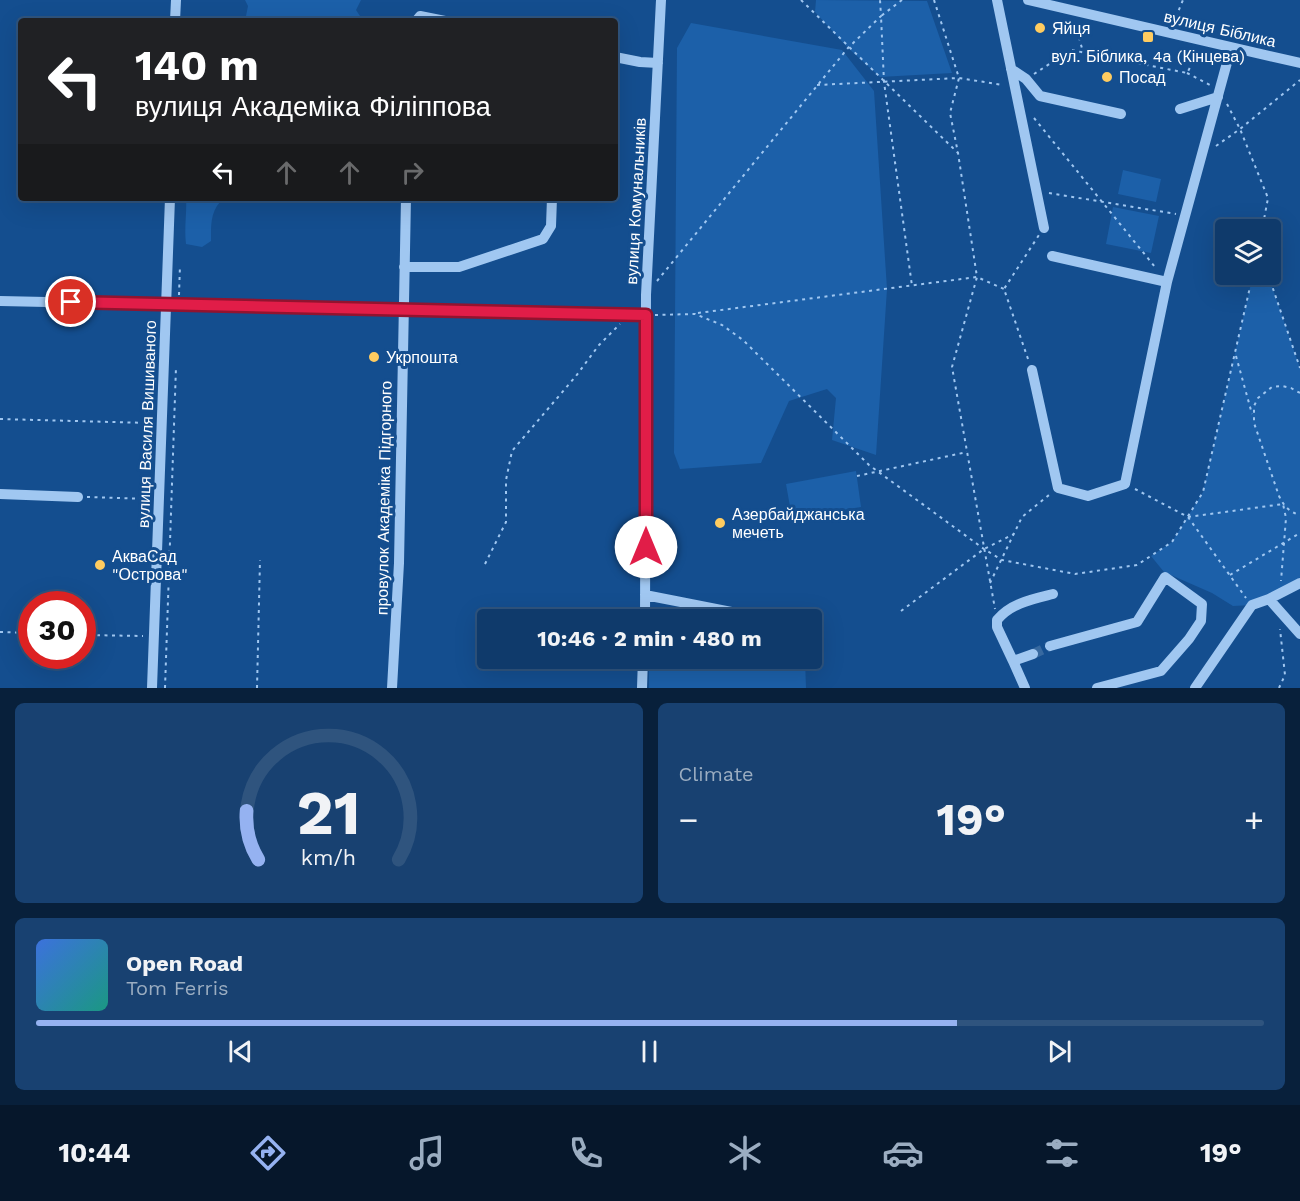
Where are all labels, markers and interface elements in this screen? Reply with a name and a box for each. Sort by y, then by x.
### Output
street label: вулиця Біблика [1162,7,1278,51]
place label: Яйця [1052,19,1090,38]
marker: Яйця [1033,21,1047,35]
marker: вул. Біблика, 4а (Кінцева) [1141,30,1155,44]
text: 140 m [135,41,259,90]
icon: left [36,42,114,120]
place label: вул. Біблика, 4а (Кінцева) [1051,47,1245,66]
place label: Посад [1119,68,1166,87]
marker: Посад [1100,70,1114,84]
text: вулиця Академіка Філіппова [135,91,491,123]
street label: вулиця Комунальників [622,117,650,285]
icon: left [207,156,240,189]
icon: ahead [270,156,303,189]
icon: ahead [333,156,366,189]
icon: right [396,156,429,189]
map controls [1215,219,1281,285]
button: layers [1215,219,1281,285]
pin [45,276,96,327]
icon: arrive [54,285,87,318]
street label: вулиця Василя Вишиваного [134,320,160,528]
place label: Укрпошта [386,348,458,367]
marker: Укрпошта [367,350,381,364]
street label: провулок Академіка Підгорного [372,381,396,615]
place label: Азербайджанська мечеть [732,505,865,542]
position arrow [614,515,678,579]
marker: Азербайджанська мечеть [713,516,727,530]
place label: АкваСад "Острова" [112,547,188,584]
marker: АкваСад "Острова" [93,558,107,572]
speed limit sign: 30 [18,591,96,669]
text: 10:46 · 2 min · 480 m [537,626,762,651]
text: Climate [679,762,754,786]
text: 21 [297,776,361,849]
text: 19° [937,793,1006,846]
text: − [679,800,698,839]
text: + [1244,800,1264,839]
text: km/h [301,845,356,870]
text: Open Road [126,951,243,976]
text: Tom Ferris [126,976,229,1000]
icon: previous [224,1035,257,1068]
icon: pause [633,1035,666,1068]
icon: next [1043,1035,1076,1068]
icon: directions [247,1132,289,1174]
icon: music [406,1132,448,1174]
icon: phone [565,1132,607,1174]
icon: climate [724,1132,766,1174]
icon: car [882,1132,924,1174]
icon: filters [1041,1132,1083,1174]
text: 10:44 [58,1137,130,1169]
text: 19° [1200,1137,1242,1169]

